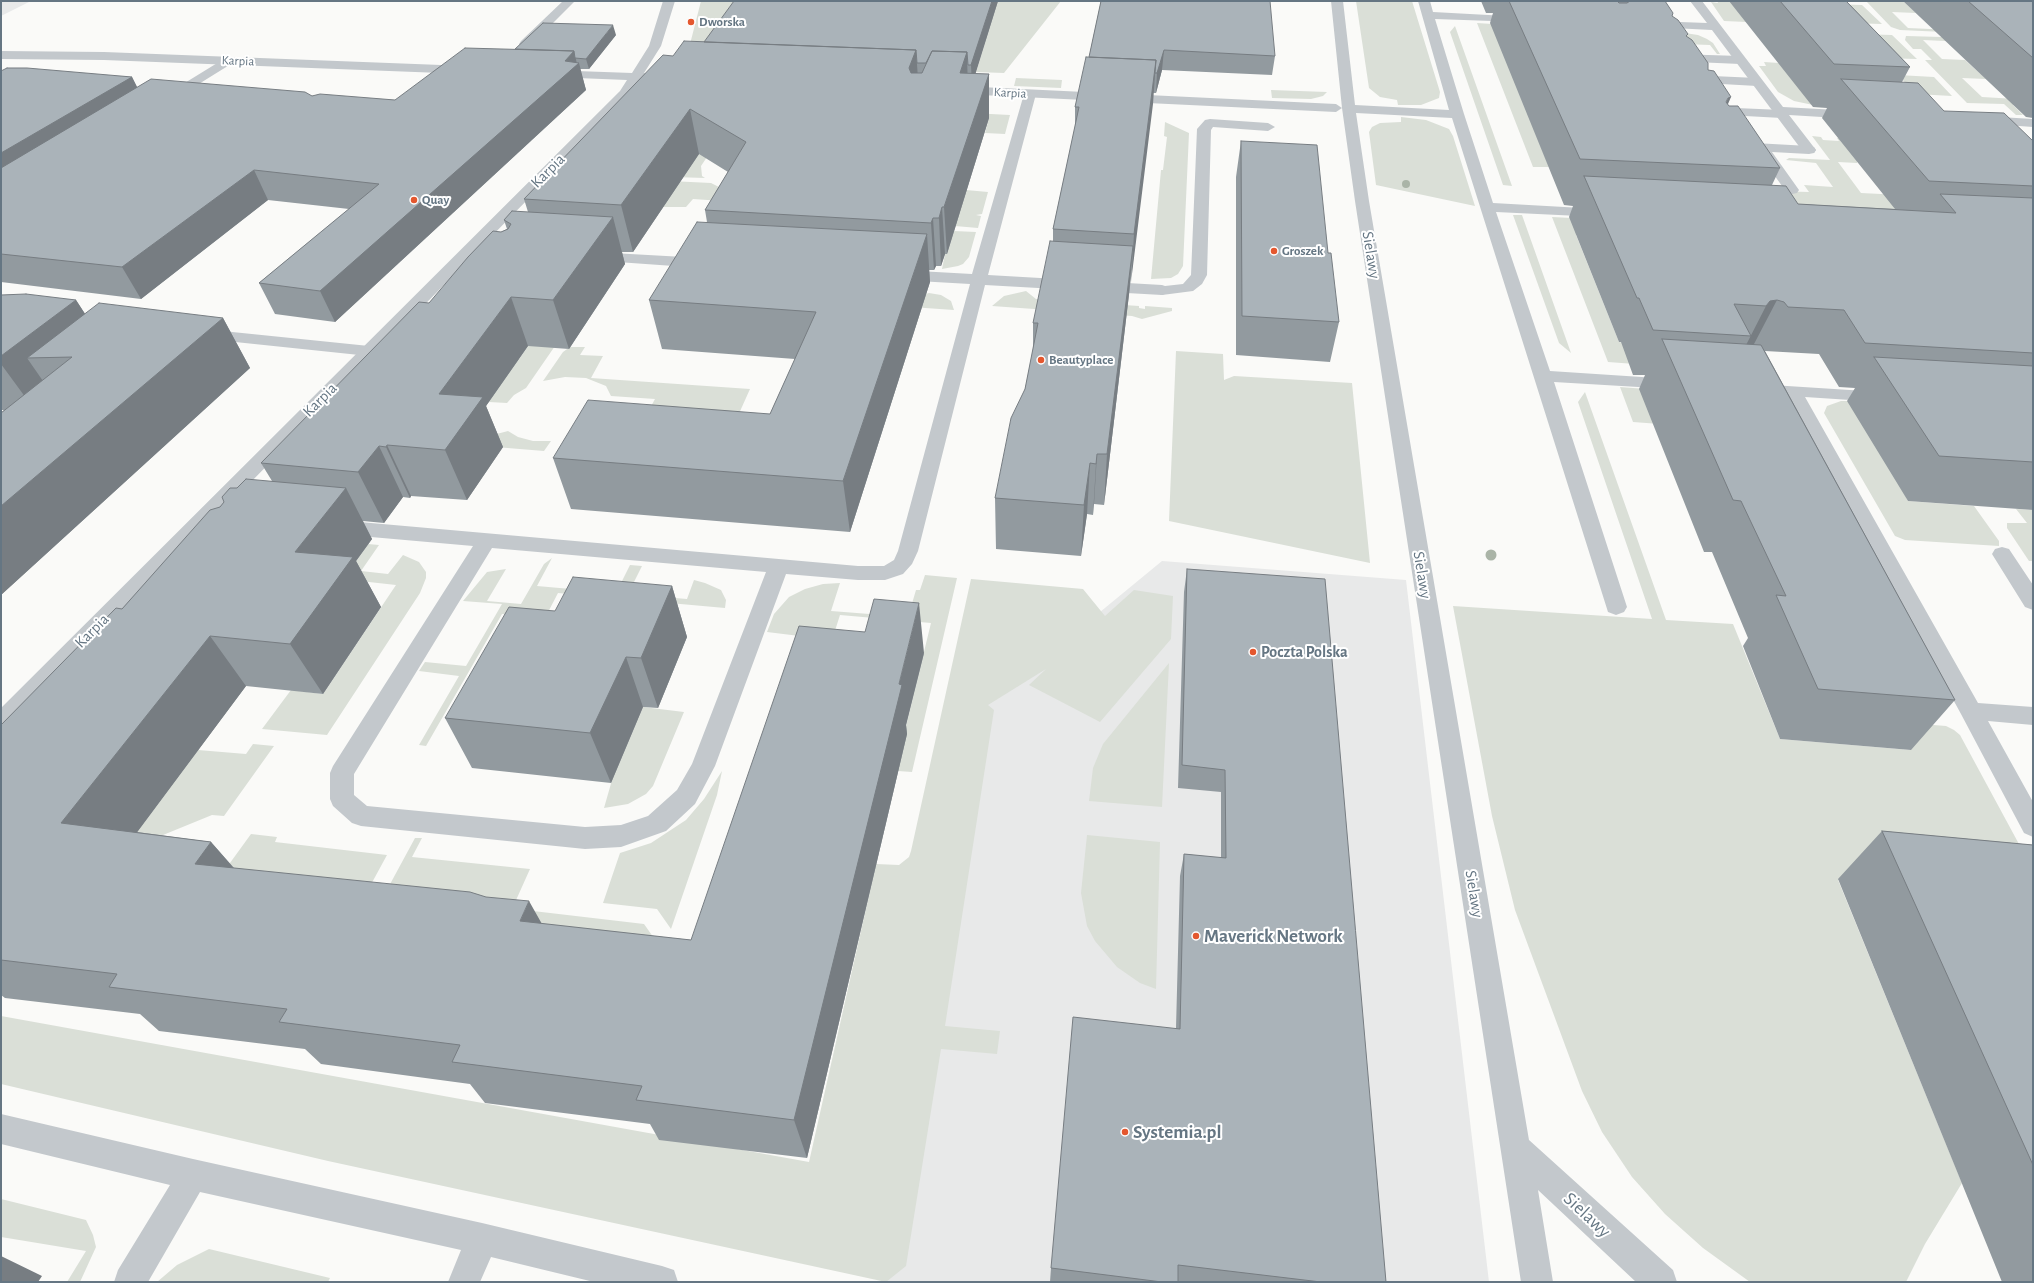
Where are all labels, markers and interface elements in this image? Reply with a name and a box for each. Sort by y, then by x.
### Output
place label: Dworska [699,14,745,30]
marker: Dworska [686,17,696,27]
street label: Karpia [221,53,255,69]
street label: Karpia [993,84,1027,102]
street label: Karpia [527,150,569,192]
place label: Quay [422,192,449,208]
marker: Quay [409,195,419,205]
street label: Sielawy [1358,230,1384,280]
place label: Groszek [1282,243,1323,259]
marker: Groszek [1269,246,1279,256]
place label: Beautyplace [1049,352,1113,368]
marker: Beautyplace [1036,355,1046,365]
street label: Karpia [299,379,341,421]
street label: Sielawy [1409,550,1435,600]
street label: Karpia [71,610,113,652]
place label: Poczta Polska [1261,642,1348,662]
marker: Poczta Polska [1248,647,1258,657]
street label: Sielawy [1461,869,1487,919]
place label: Maverick Network [1204,925,1343,947]
marker: Maverick Network [1191,931,1201,941]
place label: Systemia.pl [1133,1121,1221,1143]
marker: Systemia.pl [1120,1127,1130,1137]
street label: Sielawy [1559,1187,1615,1243]

